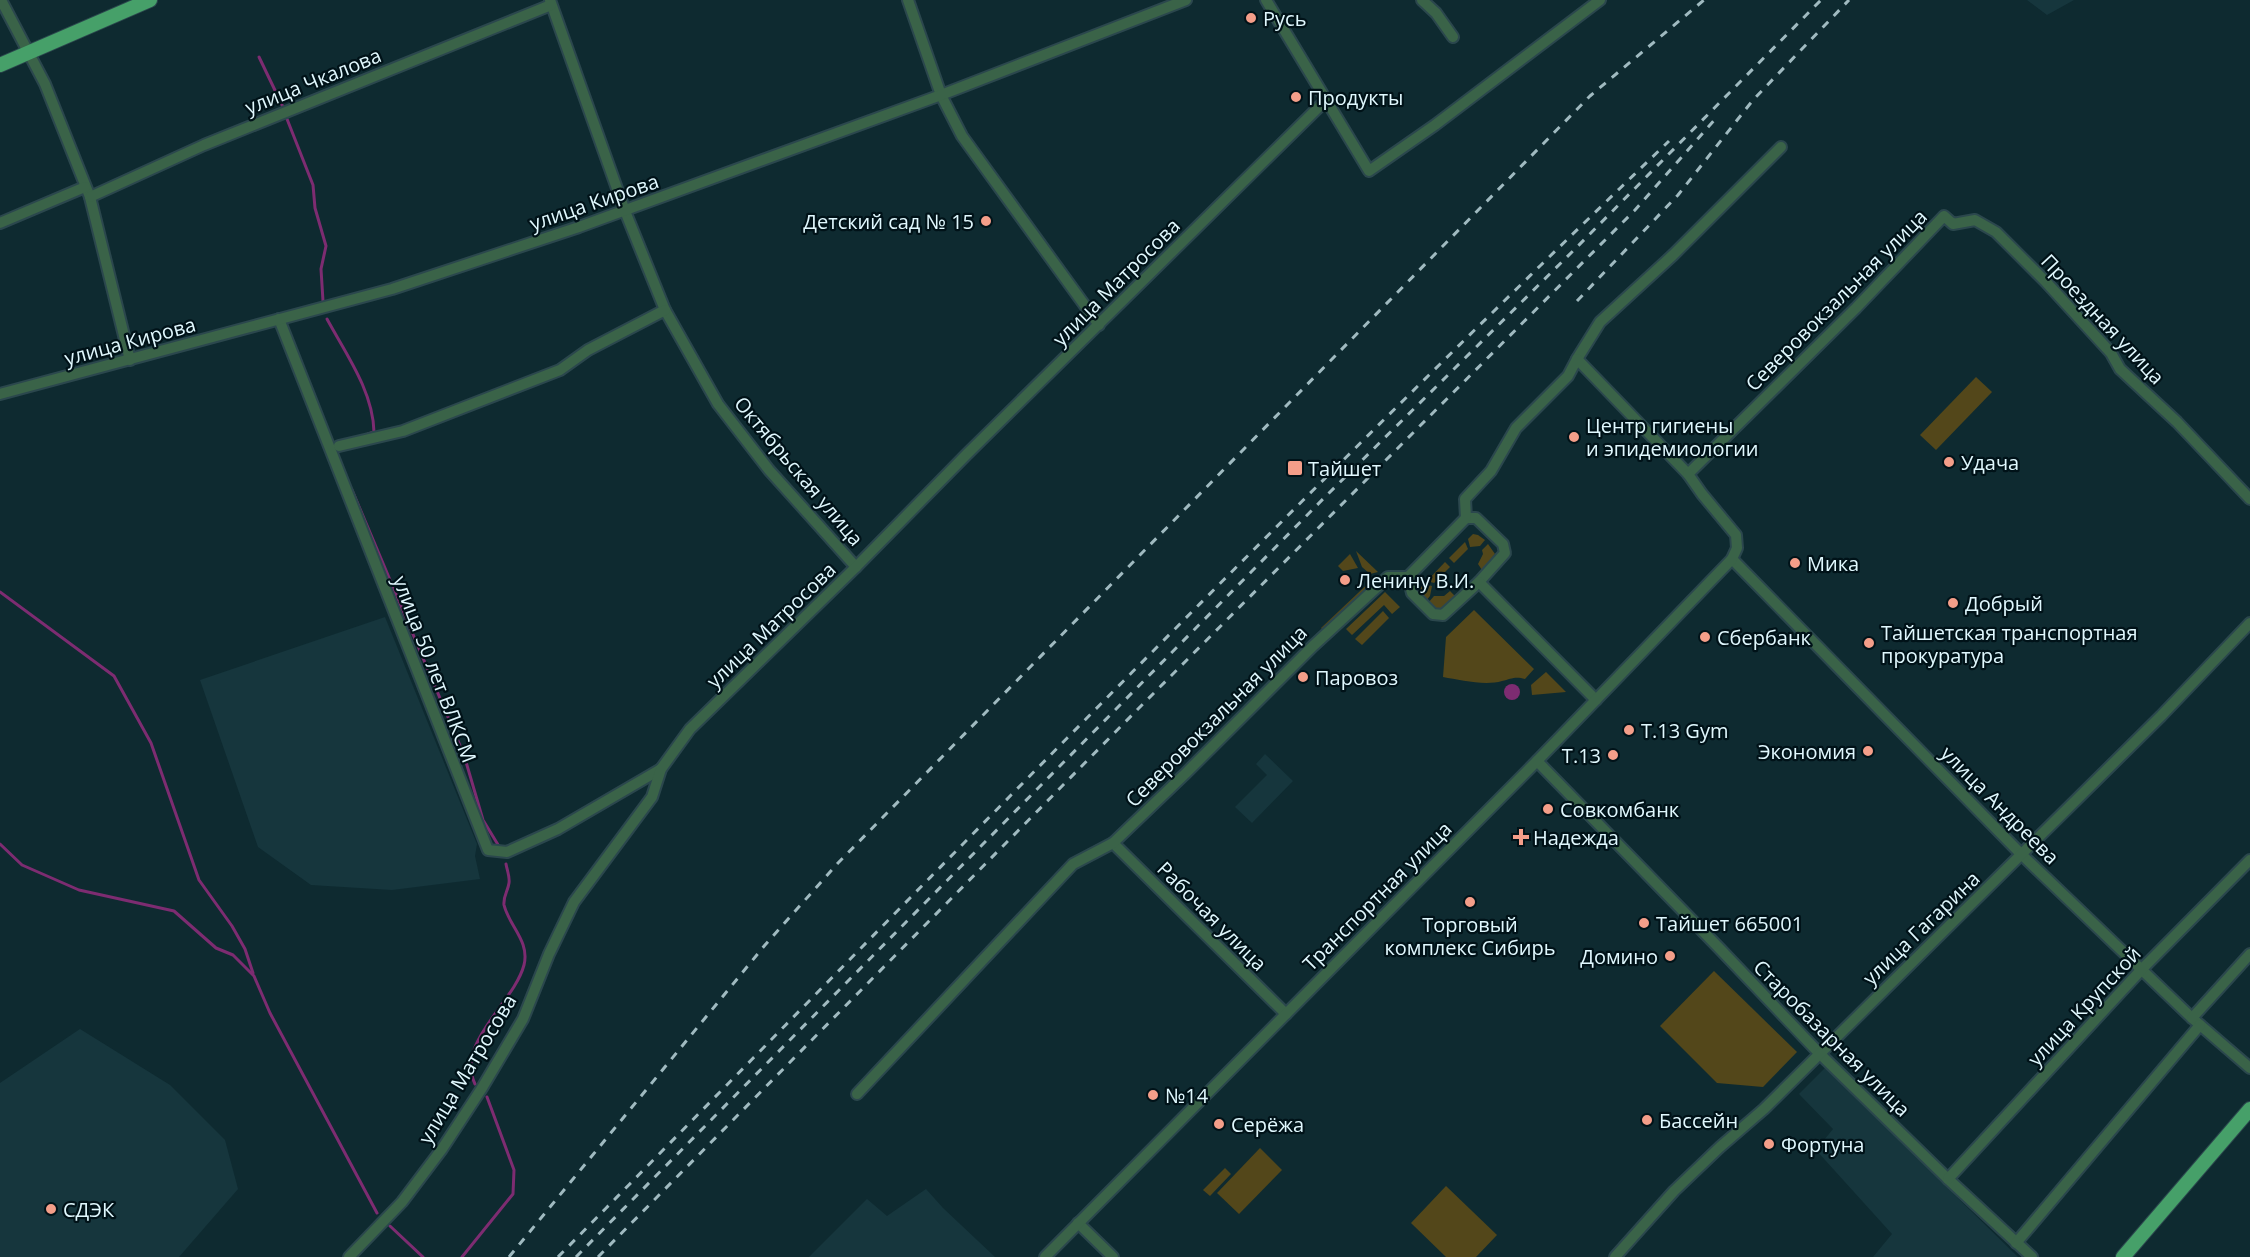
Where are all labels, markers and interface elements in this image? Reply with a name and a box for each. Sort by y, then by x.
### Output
place label: Русь [1263,5,1306,32]
marker: Русь [1244,11,1258,25]
street label: улица Чкалова [241,41,385,121]
place label: Продукты [1308,84,1403,111]
marker: Продукты [1289,90,1303,104]
street label: улица Кирова [526,167,662,237]
street label: Северовокзальная улица [1739,203,1933,397]
place label: Детский сад № 15 [803,208,974,235]
street label: улица Матросова [1046,212,1186,352]
marker: Детский сад № 15 [979,214,993,228]
street label: Проездная улица [2035,248,2171,390]
street label: улица Кирова [61,311,199,371]
street label: Октябрьская улица [728,391,870,551]
place label: Центр гигиены и эпидемиологии [1586,412,1759,462]
marker: Центр гигиены и эпидемиологии [1567,430,1581,444]
place label: Удача [1961,449,2019,476]
place label: Тайшет [1308,455,1381,482]
marker: Удача [1942,455,1956,469]
marker: Тайшет [1286,459,1304,477]
place label: Мика [1807,550,1859,577]
street label: улица Матросова [700,556,842,694]
marker: Мика [1788,556,1802,570]
place label: Ленину В.И. [1357,567,1474,594]
street label: улица 50 лет ВЛКСМ [387,572,483,766]
marker: Ленину В.И. [1338,573,1352,587]
place label: Добрый [1965,590,2043,617]
marker: Добрый [1946,596,1960,610]
street label: Северовокзальная улица [1119,619,1313,813]
place label: Тайшетская транспортная прокуратура [1881,619,2138,669]
place label: Сбербанк [1717,624,1812,651]
marker: Сбербанк [1698,630,1712,644]
marker: Тайшетская транспортная прокуратура [1862,636,1876,650]
place label: Паровоз [1315,664,1398,691]
marker: Паровоз [1296,670,1310,684]
place label: T.13 Gym [1641,717,1728,744]
marker: T.13 Gym [1622,723,1636,737]
place label: Экономия [1758,738,1856,765]
street label: улица Андреева [1935,740,2065,870]
place label: T.13 [1562,742,1601,769]
marker: Экономия [1861,744,1875,758]
marker: T.13 [1606,748,1620,762]
place label: Совкомбанк [1560,796,1680,823]
marker: Совкомбанк [1541,802,1555,816]
street label: Транспортная улица [1297,816,1457,976]
place label: Надежда [1533,824,1619,851]
marker: Надежда [1514,830,1528,844]
street label: Рабочая улица [1151,855,1273,977]
street label: улица Гагарина [1857,865,1985,991]
marker: Торговый комплекс Сибирь [1463,895,1477,909]
place label: Тайшет 665001 [1656,910,1803,937]
place label: Торговый комплекс Сибирь [1384,911,1556,961]
marker: Тайшет 665001 [1637,916,1651,930]
street label: улица Крупской [2021,940,2147,1072]
place label: Домино [1580,943,1658,970]
marker: Домино [1663,949,1677,963]
street label: Старобазарная улица [1748,954,1916,1122]
street label: улица Матросова [412,989,522,1149]
place label: №14 [1165,1082,1209,1109]
marker: №14 [1146,1088,1160,1102]
place label: Бассейн [1659,1107,1738,1134]
place label: Серёжа [1231,1111,1304,1138]
marker: Бассейн [1640,1113,1654,1127]
marker: Серёжа [1212,1117,1226,1131]
place label: Фортуна [1781,1131,1864,1158]
marker: Фортуна [1762,1137,1776,1151]
place label: СДЭК [63,1196,115,1223]
marker: СДЭК [44,1202,58,1216]

